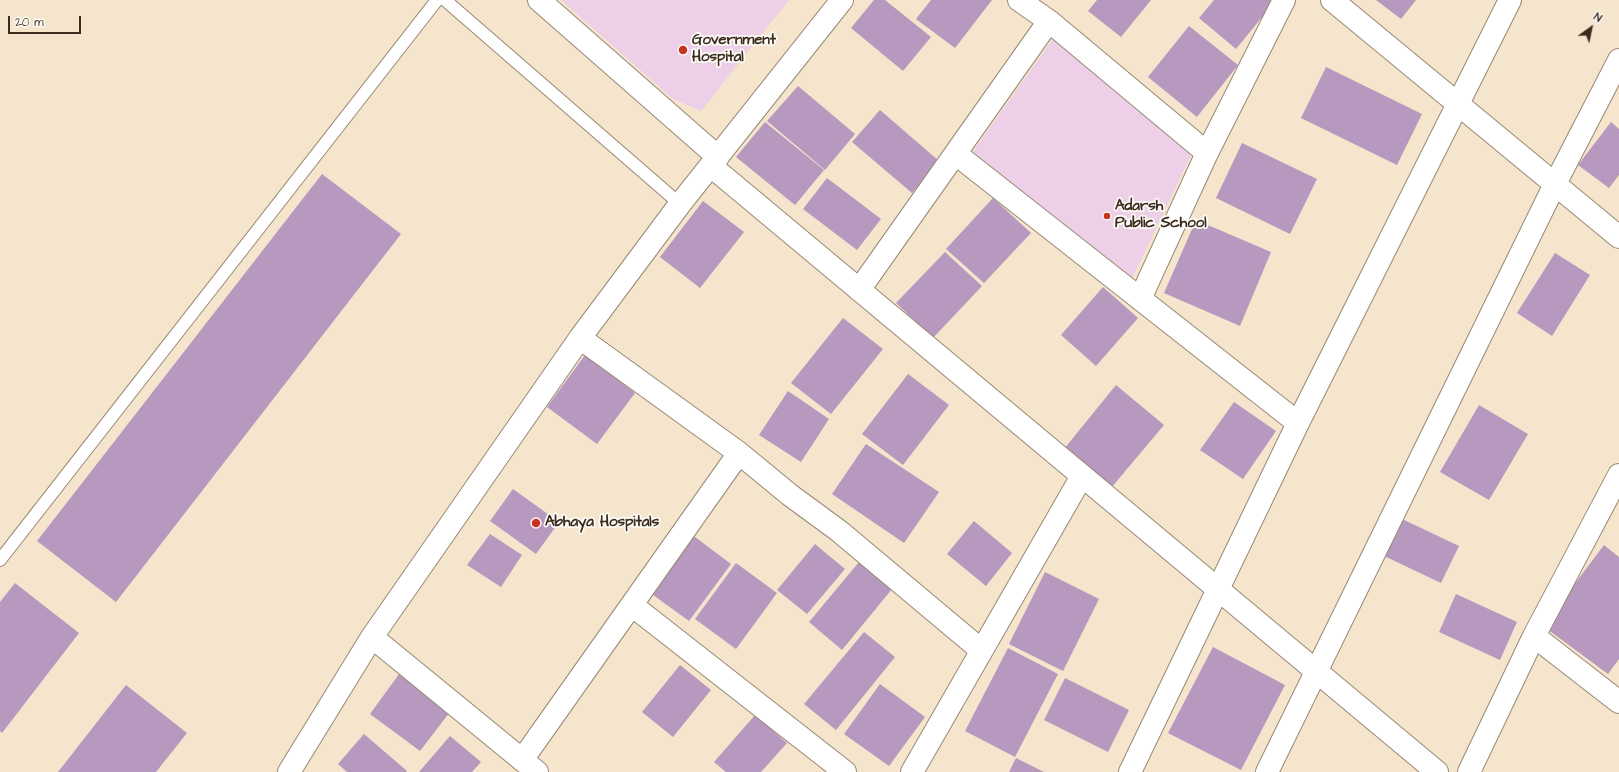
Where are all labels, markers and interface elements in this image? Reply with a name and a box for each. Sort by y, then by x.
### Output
scale bar [10,8,83,34]
north arrow [1571,8,1611,48]
text: N [1591,9,1605,26]
text: 20 m [15,14,44,31]
place label: Government Hospital [692,32,776,67]
marker: Government Hospital [677,44,689,56]
place label: Adarsh Public School [1115,198,1207,233]
marker: Adarsh Public School [1102,211,1112,221]
place label: Abhaya Hospitals [545,514,659,532]
marker: Abhaya Hospitals [530,517,542,529]

